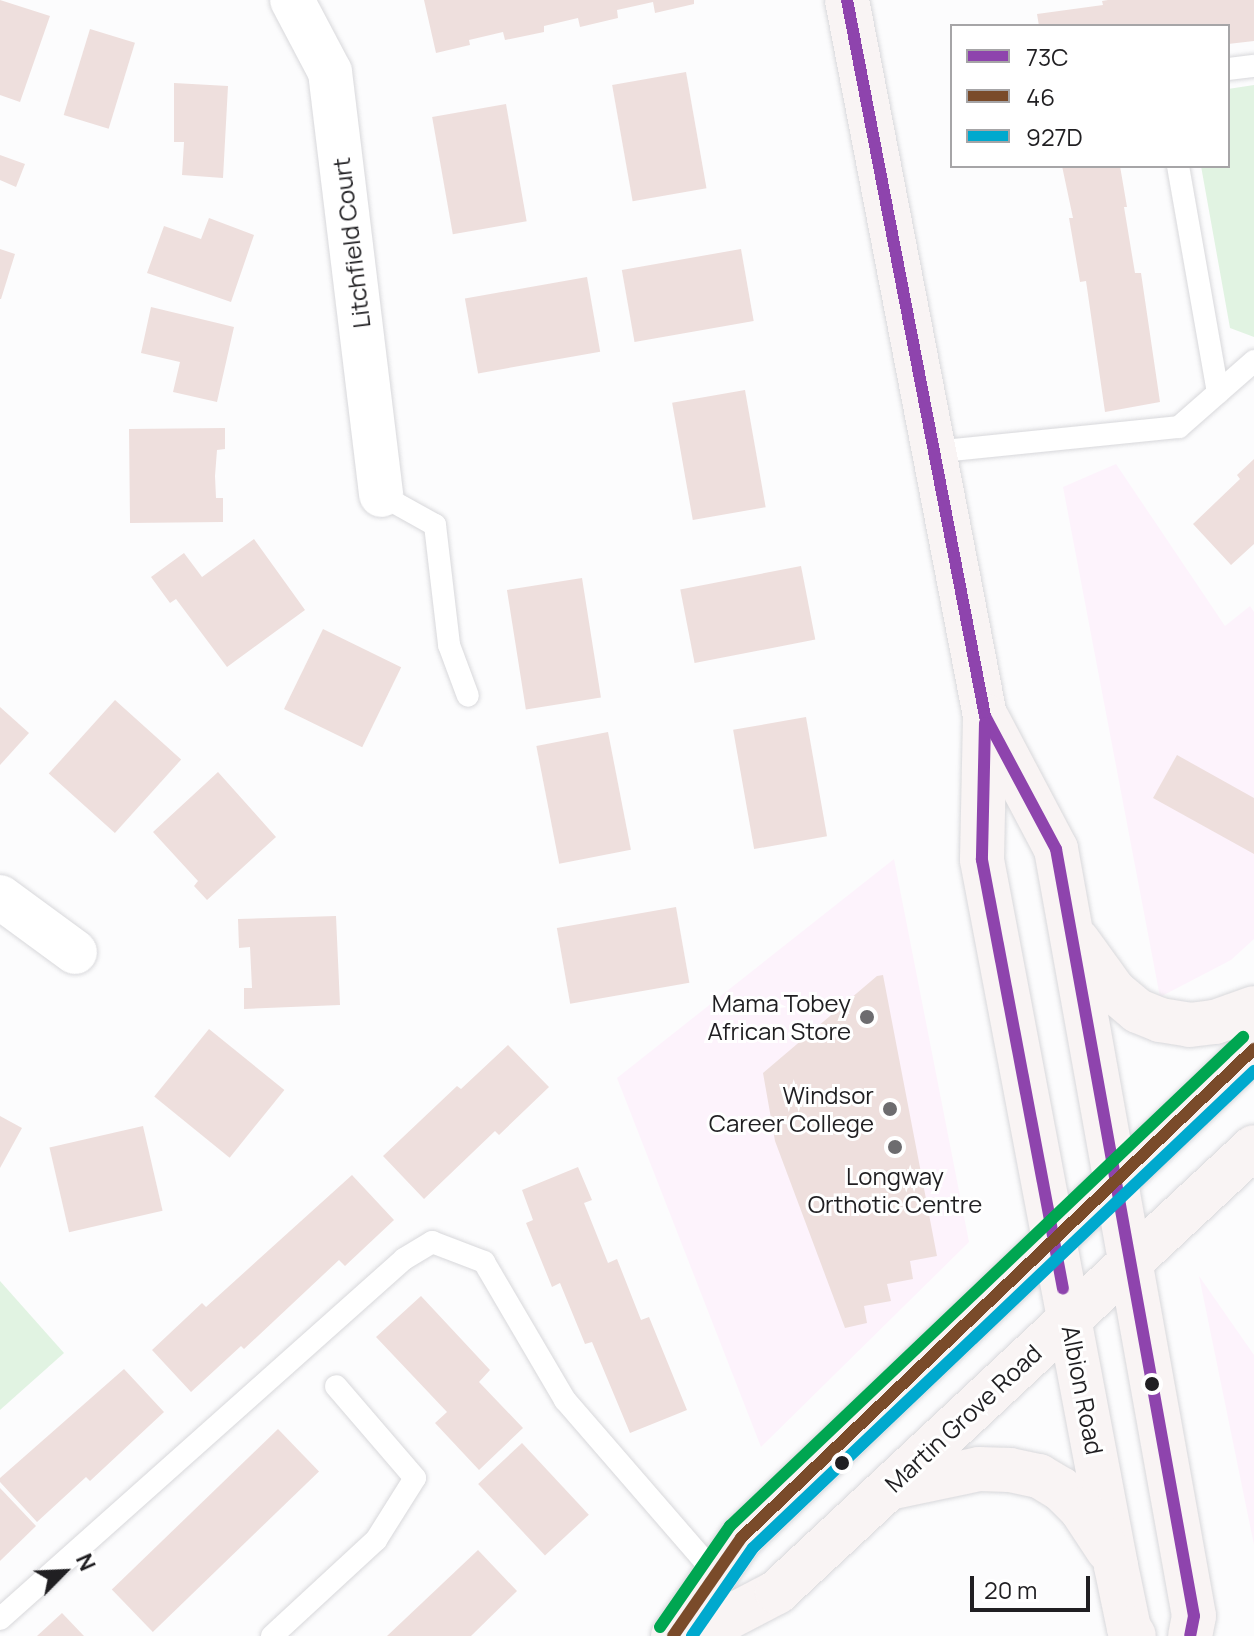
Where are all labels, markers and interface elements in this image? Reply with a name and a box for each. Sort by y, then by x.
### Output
legend [950,24,1230,168]
text: 73C [1026,40,1069,73]
text: 46 [1026,80,1055,113]
text: 927D [1026,120,1083,153]
street label: Litchfield Court [326,156,376,330]
place label: Mama Tobey African Store [707,989,851,1045]
marker: Mama Tobey African Store [858,1008,876,1026]
place label: Windsor Career College [709,1081,874,1137]
marker: Windsor Career College [881,1100,899,1118]
marker: Longway Orthotic Centre [884,1136,906,1158]
place label: Longway Orthotic Centre [808,1162,982,1218]
street label: Albion Road [1056,1323,1110,1457]
street label: Martin Grove Road [879,1338,1047,1498]
unlabelled marker [1144,1376,1160,1392]
unlabelled marker [834,1455,850,1471]
north arrow [24,1532,104,1612]
text: N [69,1549,103,1576]
scale bar [974,1560,1094,1610]
text: 20 m [984,1573,1037,1606]

